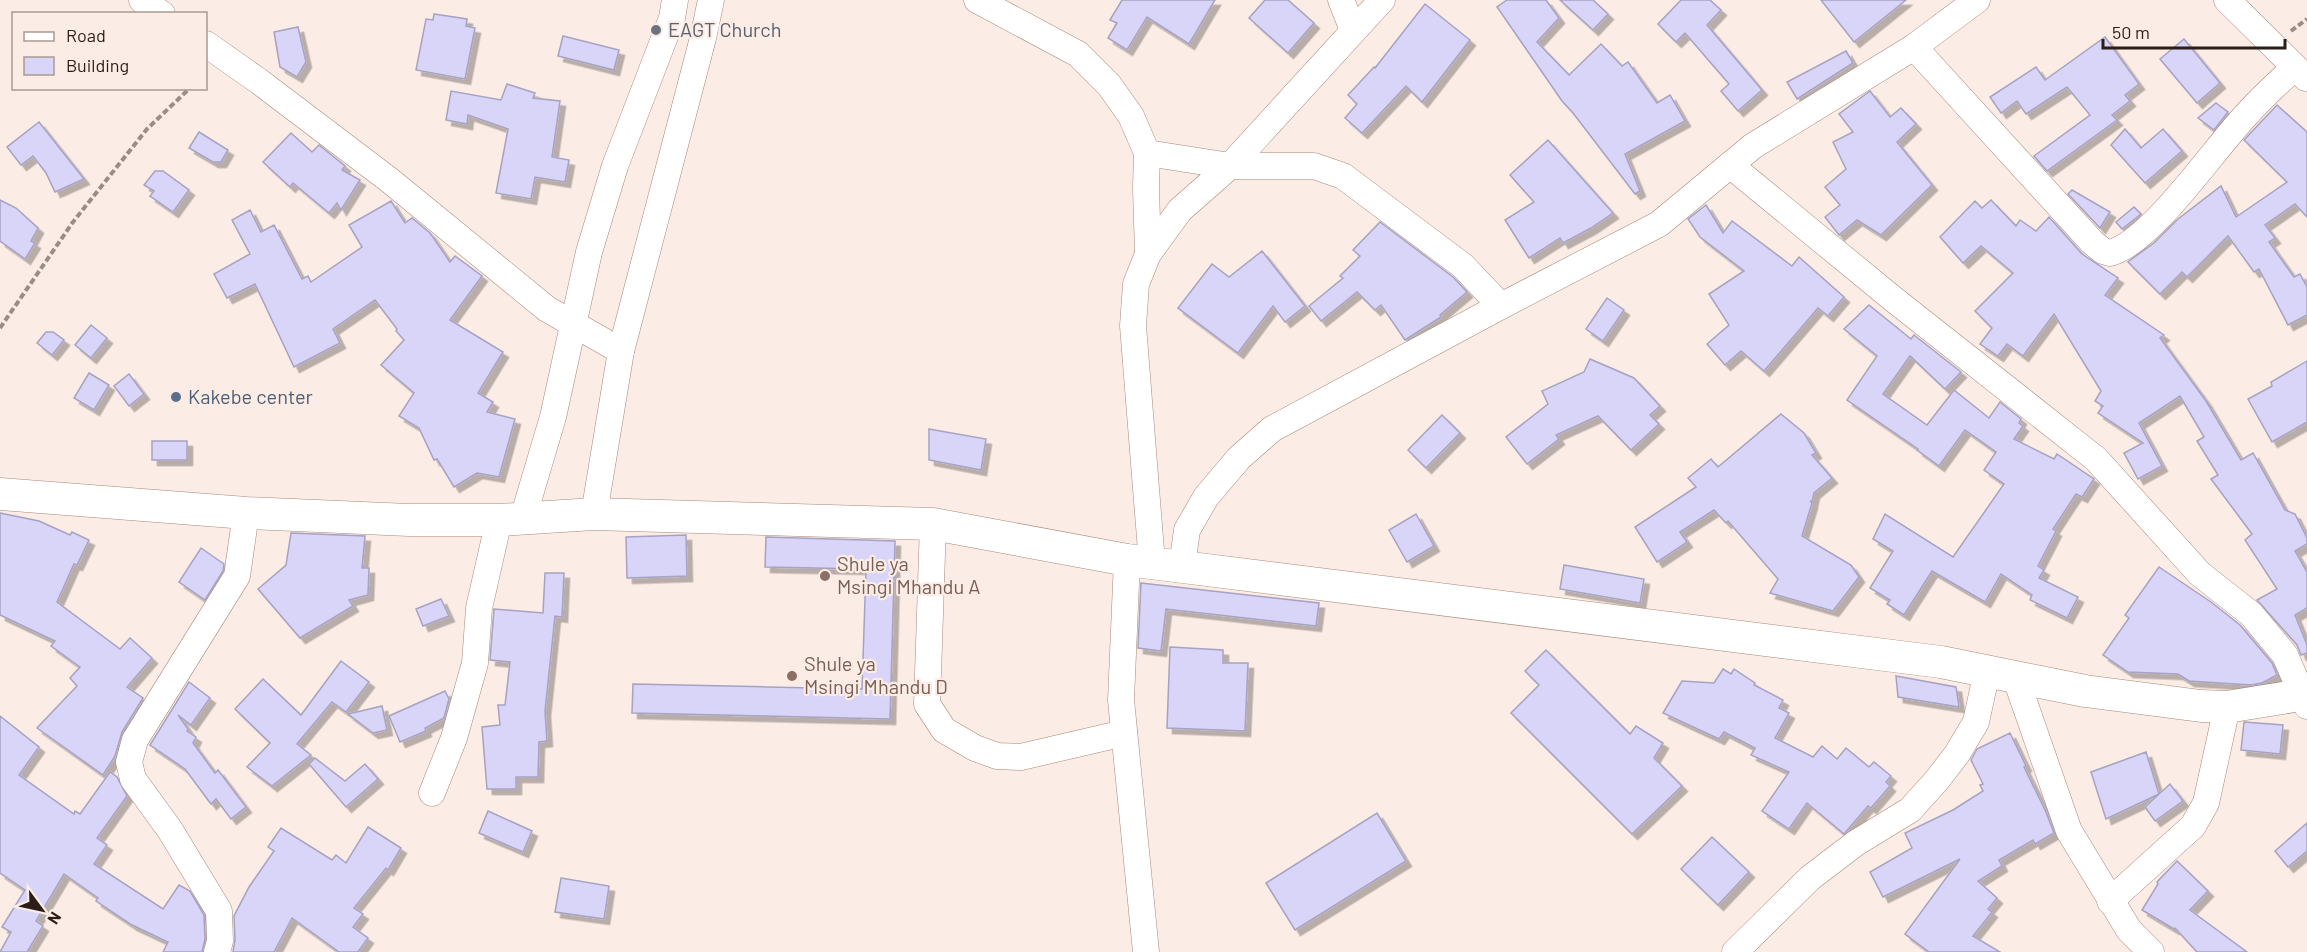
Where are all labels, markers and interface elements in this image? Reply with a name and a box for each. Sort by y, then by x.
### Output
legend [12,12,207,90]
scale bar [2103,12,2284,50]
place label: EAGT Church [668,17,781,41]
text: 50 m [2112,21,2150,43]
marker: EAGT Church [649,23,663,37]
text: Road [66,24,106,46]
text: Building [66,54,129,76]
place label: Kakebe center [188,384,313,408]
marker: Kakebe center [169,390,183,404]
place label: Shule ya Msingi Mhandu A [837,551,980,598]
marker: Shule ya Msingi Mhandu A [818,569,832,583]
place label: Shule ya Msingi Mhandu D [804,651,948,698]
marker: Shule ya Msingi Mhandu D [785,669,799,683]
north arrow [12,880,72,940]
text: N [44,909,66,928]

